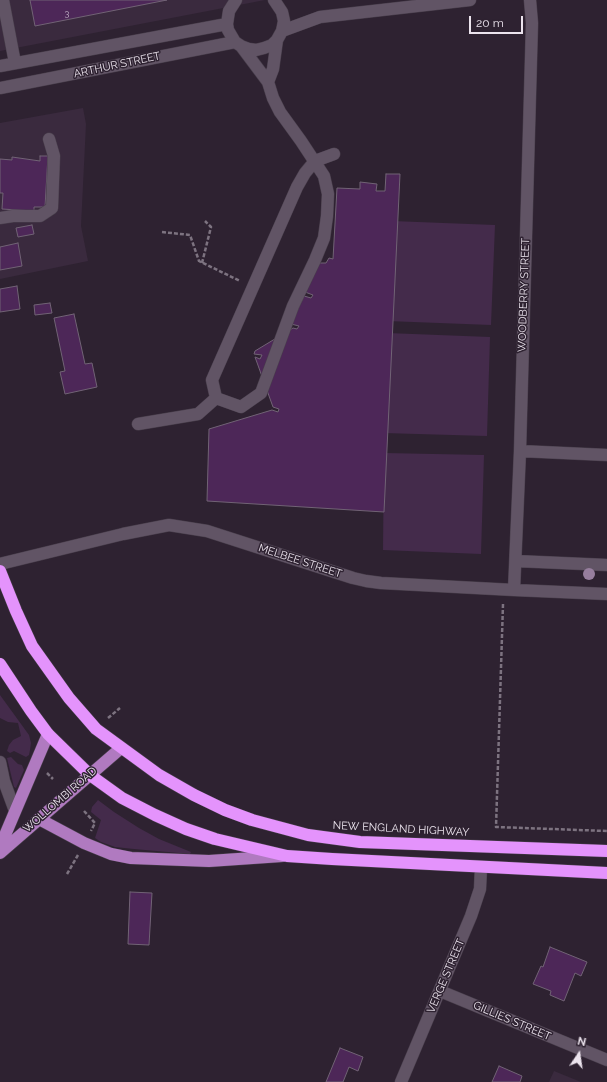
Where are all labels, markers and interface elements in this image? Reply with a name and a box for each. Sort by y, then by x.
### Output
house number: 3 [65,8,69,18]
scale bar [471,8,525,34]
text: 20 m [476,16,504,30]
street label: ARTHUR STREET [72,49,162,81]
street label: WOODBERRY STREET [515,238,533,352]
street label: MELBEE STREET [257,541,343,581]
street label: WOLLOMBI ROAD [20,764,100,836]
street label: NEW ENGLAND HIGHWAY [332,819,470,839]
street label: VERGE STREET [424,937,468,1015]
street label: GILLIES STREET [471,999,553,1043]
north arrow [559,1034,599,1074]
text: N [576,1035,587,1049]

